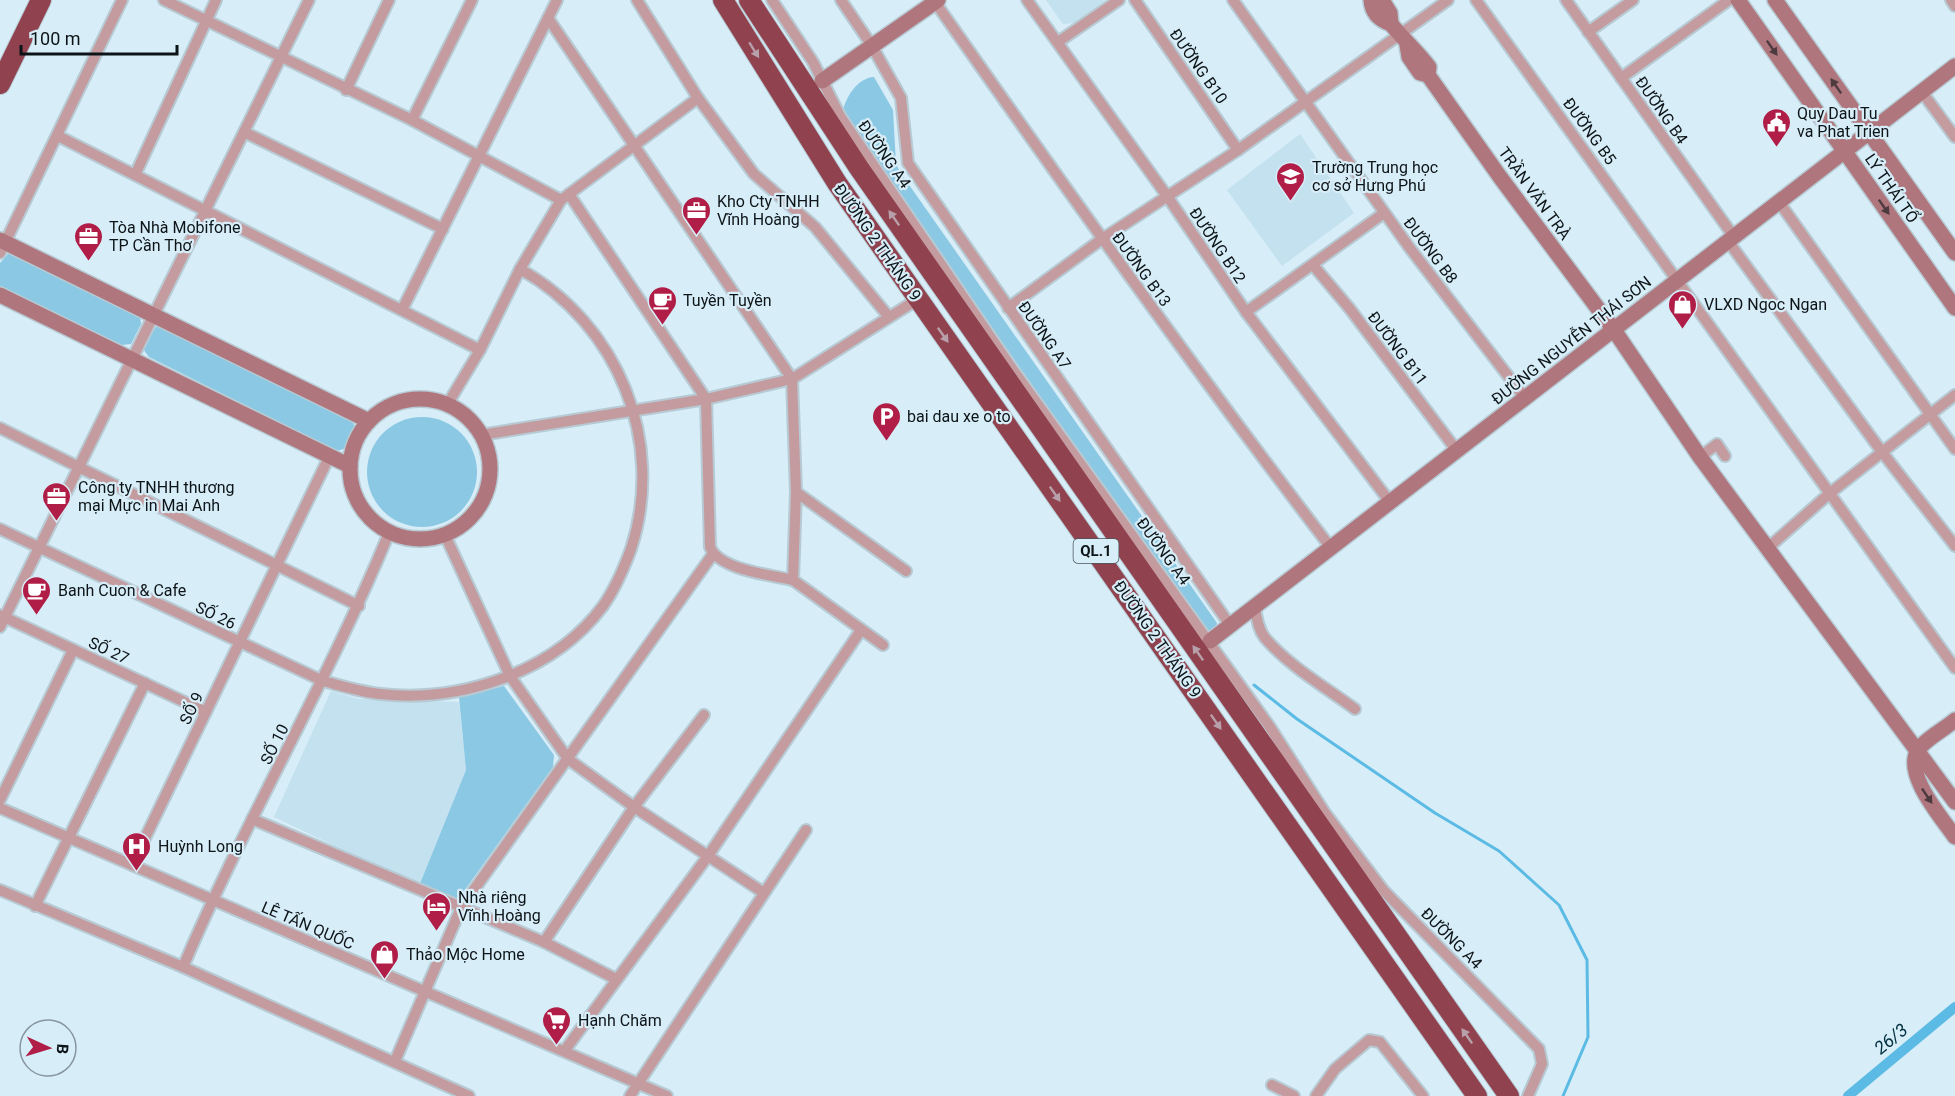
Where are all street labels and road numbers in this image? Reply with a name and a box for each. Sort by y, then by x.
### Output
street label: ĐƯỜNG B10 [1166,25,1231,107]
street label: ĐƯỜNG B4 [1631,73,1692,148]
street label: ĐƯỜNG B5 [1559,94,1620,168]
street label: ĐƯỜNG A4 [854,117,915,192]
street label: TRẦN VĂN TRÀ [1495,143,1576,244]
street label: LÝ THÁI TỔ [1861,149,1924,226]
street label: ĐƯỜNG 2 THÁNG 9 [830,180,925,305]
street label: ĐƯỜNG B12 [1185,204,1250,287]
street label: ĐƯỜNG B8 [1400,213,1462,287]
street label: ĐƯỜNG B13 [1108,228,1175,310]
street label: ĐƯỜNG NGUYỄN THÁI SƠN [1486,271,1655,409]
street label: ĐƯỜNG A7 [1014,298,1075,373]
street label: ĐƯỜNG B11 [1364,308,1431,389]
street label: ĐƯỜNG A4 [1133,514,1194,589]
road number: QL.1 [1074,539,1118,563]
street label: ĐƯỜNG 2 THÁNG 9 [1110,577,1205,702]
street label: SỐ 26 [193,596,240,633]
street label: SỐ 27 [86,631,133,668]
street label: SỐ 9 [174,688,207,727]
street label: SỐ 10 [255,720,293,767]
street label: LÊ TẤN QUỐC [259,896,358,954]
street label: ĐƯỜNG A4 [1417,904,1486,973]

